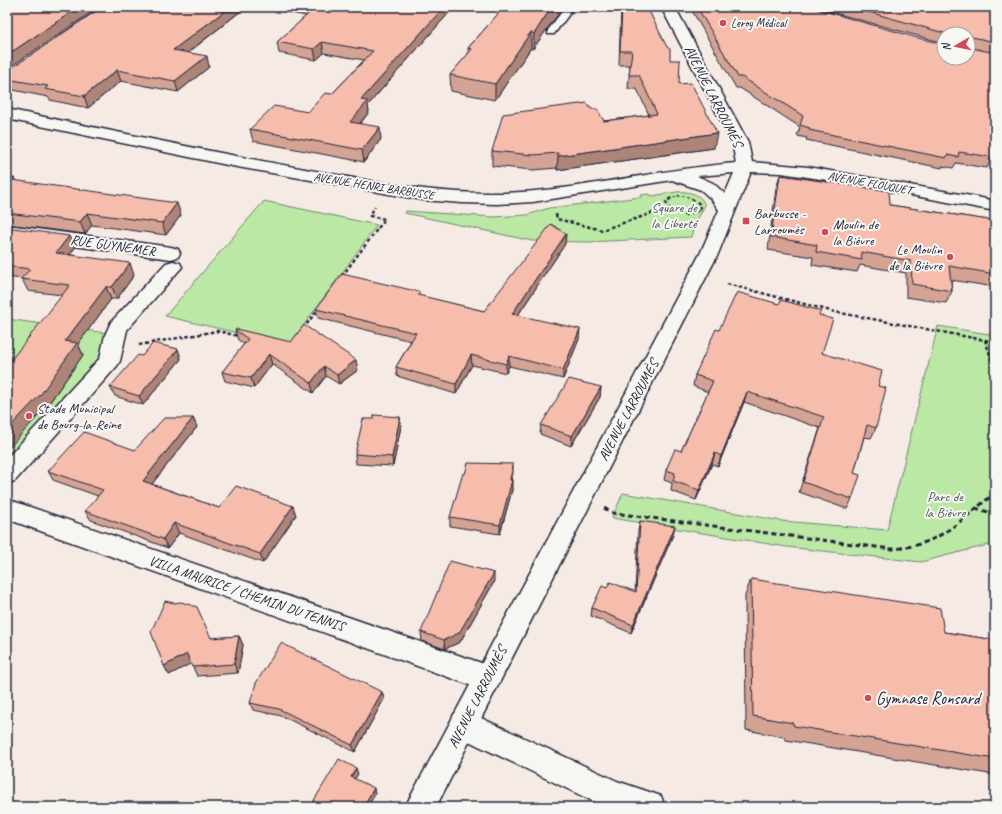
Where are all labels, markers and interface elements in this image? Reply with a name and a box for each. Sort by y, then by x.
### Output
place label: Leroy Médical [731,15,788,31]
marker: Leroy Médical [718,18,728,28]
north arrow [936,26,976,66]
text: N [938,41,954,52]
street label: AVENUE LARROUMÈS [681,43,748,153]
street label: AVENUE FLOUQUET [827,168,917,199]
street label: AVENUE HENRI BARBUSSE [313,169,437,204]
park label: Square de la Liberté [651,199,699,232]
place label: Barbusse - Larroumès [754,205,807,238]
marker: Barbusse - Larroumès [741,216,751,226]
place label: Moulin de la Bièvre [833,216,879,249]
marker: Moulin de la Bièvre [820,227,830,237]
street label: RUE GUYNEMER [69,231,158,260]
place label: Le Moulin de la Bièvre [889,241,943,274]
marker: Le Moulin de la Bièvre [945,252,955,262]
street label: AVENUE LARROUMÈS [595,354,664,464]
place label: Stade Municipal de Bourg-la-Reine [37,400,122,433]
marker: Stade Municipal de Bourg-la-Reine [24,411,34,421]
park label: Parc de la Bièvre [925,488,967,521]
street label: VILLA MAURICE / CHEMIN DU TENNIS [147,552,349,636]
street label: AVENUE LARROUMÈS [445,641,512,751]
place label: Gymnase Ronsard [876,688,983,709]
marker: Gymnase Ronsard [863,693,873,703]

